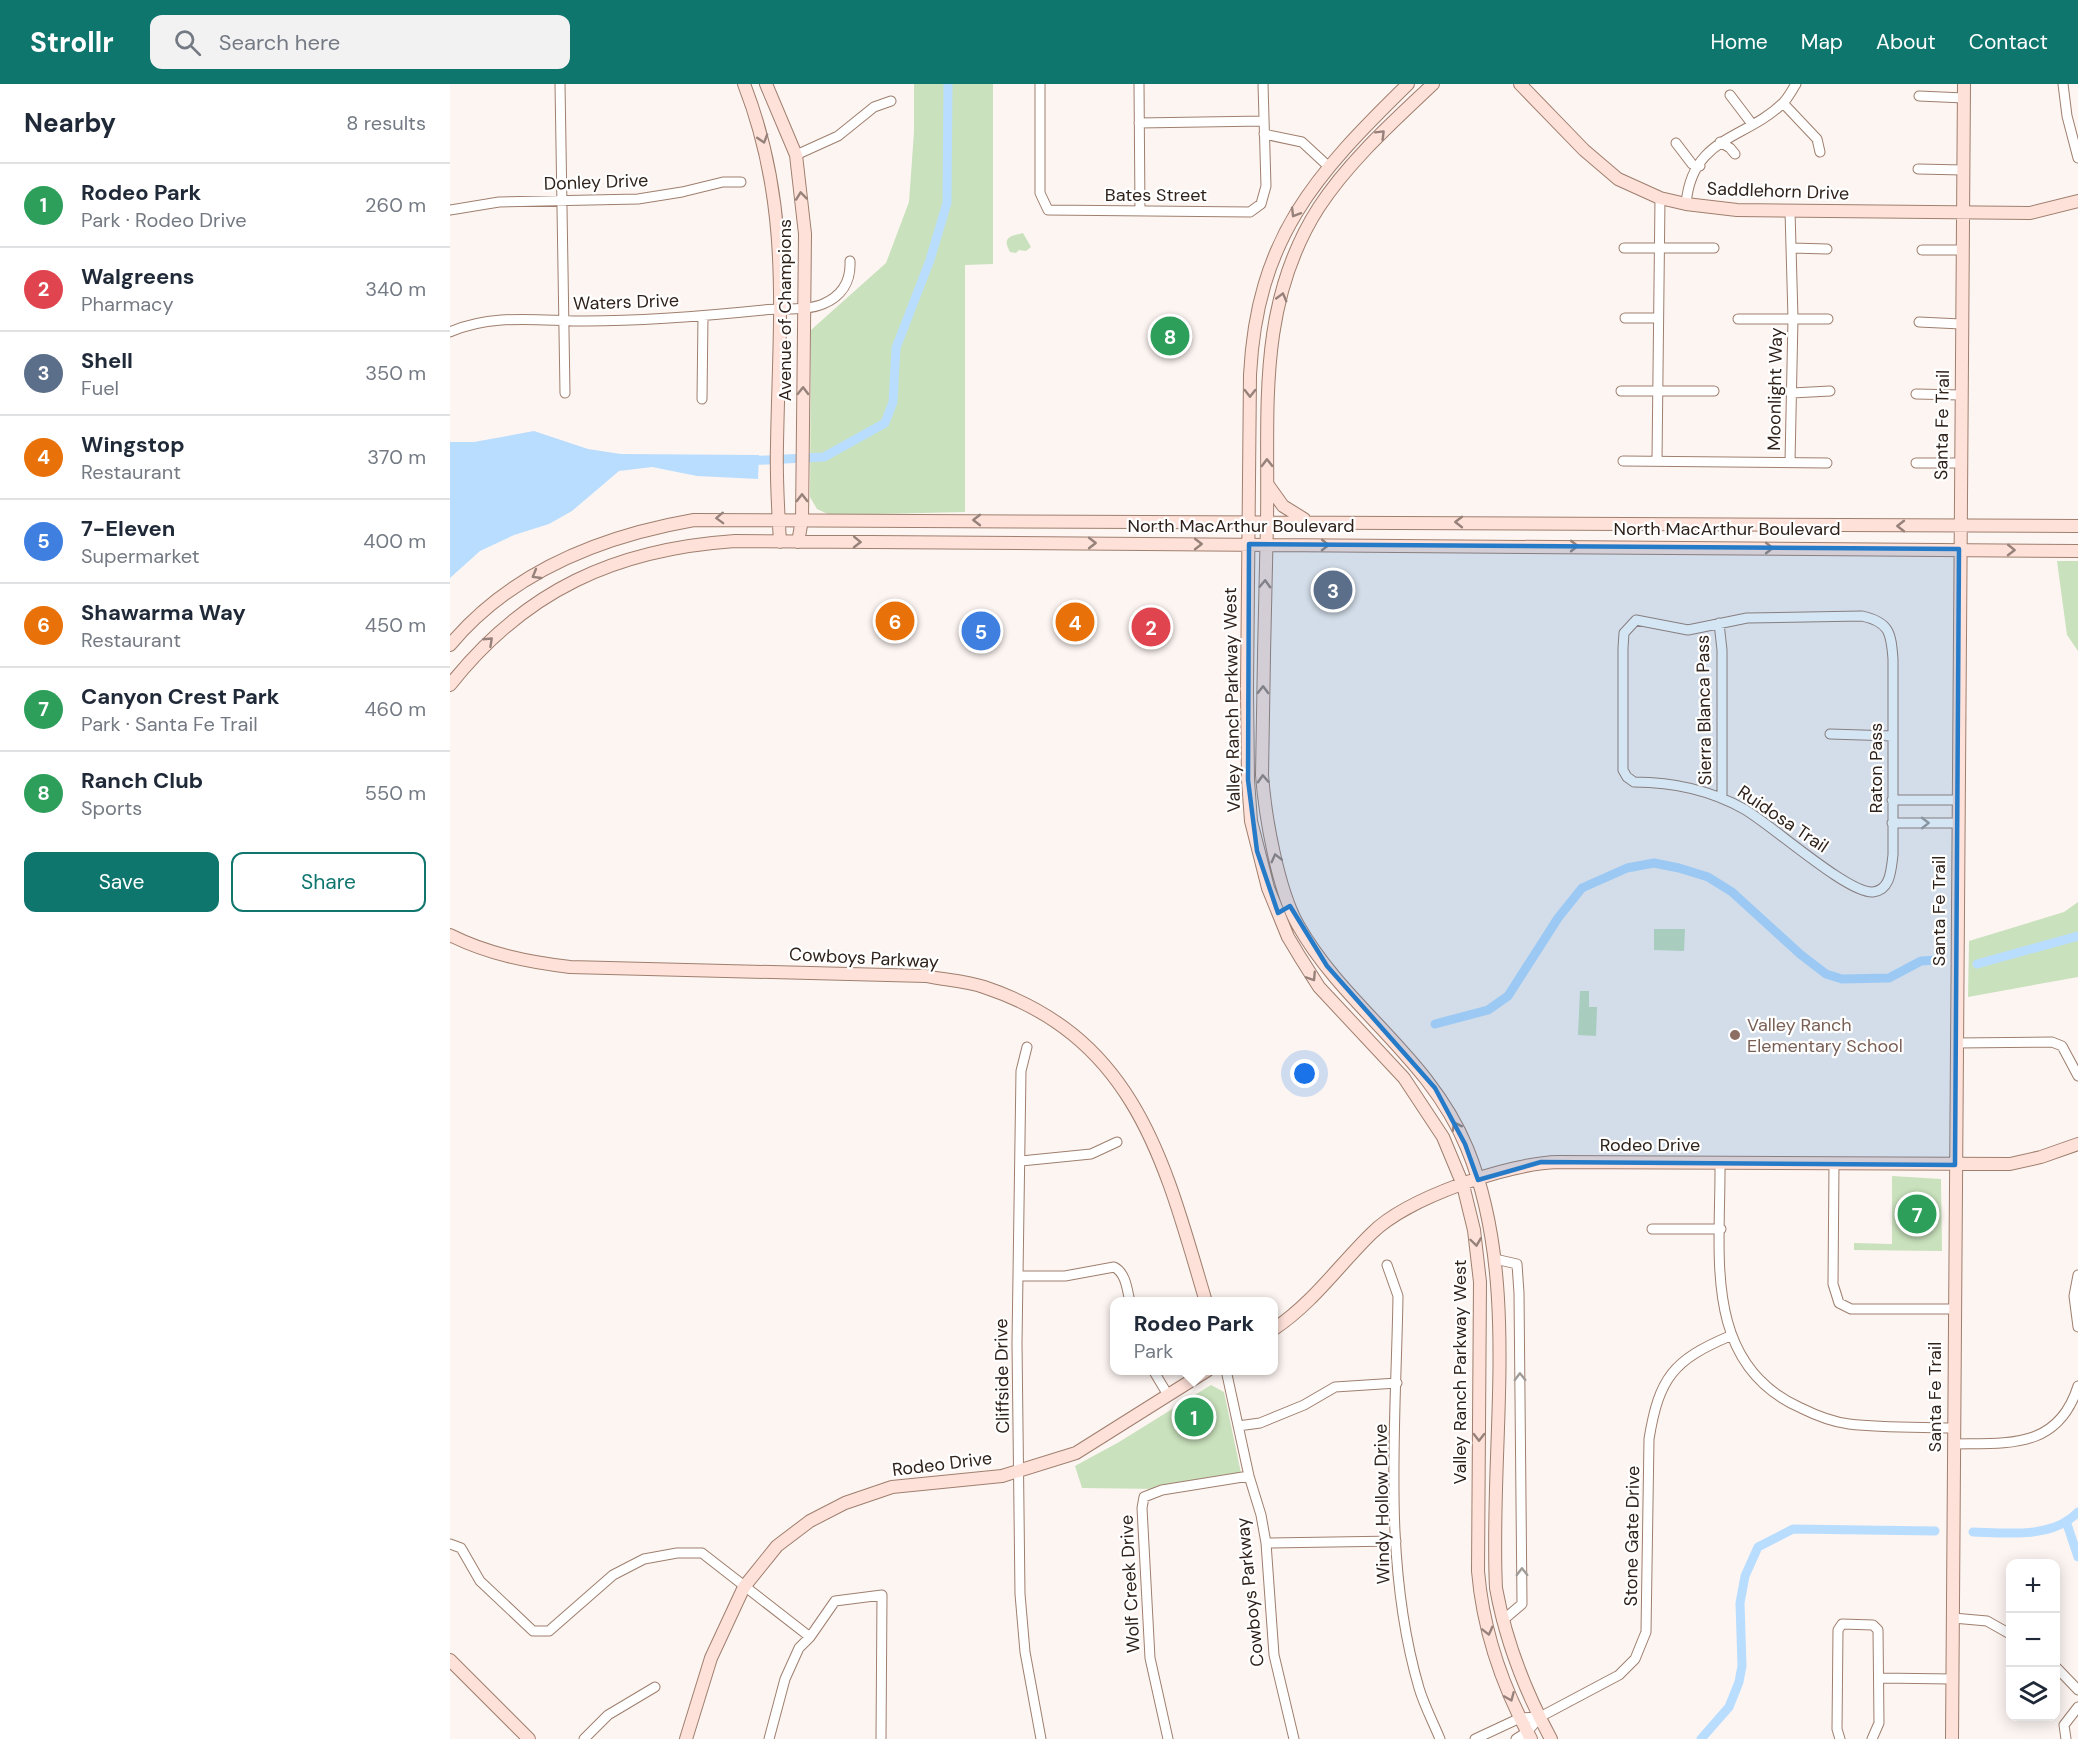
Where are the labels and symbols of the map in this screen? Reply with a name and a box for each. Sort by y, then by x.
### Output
one-way arrow [1374,131,1385,142]
one-way arrow [756,133,768,144]
street label: Donley Drive [543,168,649,196]
street label: Saddlehorn Drive [1706,177,1850,205]
street label: Bates Street [1105,183,1207,207]
one-way arrow [795,192,808,201]
one-way arrow [1291,207,1302,217]
street label: Avenue of Champions [773,219,797,401]
street label: Waters Drive [573,288,679,316]
one-way arrow [1275,292,1287,303]
pin: 8 [1150,314,1190,358]
street label: Moonlight Way [1762,327,1788,451]
street label: Santa Fe Trail [1929,370,1955,480]
one-way arrow [797,386,810,395]
one-way arrow [1244,389,1256,398]
one-way arrow [1261,458,1273,467]
one-way arrow [796,493,808,502]
one-way arrow [716,512,725,525]
one-way arrow [972,514,981,526]
street label: North MacArthur Boulevard [1127,514,1355,538]
one-way arrow [1454,516,1463,528]
street label: North MacArthur Boulevard [1613,517,1841,541]
one-way arrow [1896,520,1905,532]
one-way arrow [852,536,861,548]
one-way arrow [1087,537,1096,549]
one-way arrow [1194,538,1203,550]
one-way arrow [1320,539,1329,551]
one-way arrow [1569,540,1578,552]
one-way arrow [1764,542,1773,554]
one-way arrow [2006,544,2015,556]
one-way arrow [532,567,542,579]
pin: 3 [1314,568,1352,612]
one-way arrow [1259,579,1272,588]
street label: Valley Ranch Parkway West [1218,587,1246,813]
pin: 6 [876,598,914,644]
pin: 4 [1056,600,1094,644]
pin: 2 [1132,604,1170,650]
pin: 5 [962,608,1000,654]
street label: Sierra Blanca Pass [1691,634,1717,786]
one-way arrow [482,637,492,648]
one-way arrow [1257,686,1270,695]
street label: Raton Pass [1864,723,1888,813]
one-way arrow [1256,774,1269,783]
street label: Ruidosa Trail [1733,780,1833,858]
one-way arrow [1920,817,1929,829]
one-way arrow [1271,853,1284,863]
street label: Santa Fe Trail [1927,856,1951,966]
street label: Cowboys Parkway [788,942,940,974]
one-way arrow [1305,970,1316,981]
place label: Valley Ranch Elementary School [1747,1013,1903,1058]
marker: Valley Ranch Elementary School [1728,1028,1742,1042]
your location [1290,1059,1319,1088]
one-way arrow [1452,1121,1464,1132]
street label: Rodeo Drive [1600,1133,1700,1157]
pin: 7 [1898,1192,1936,1236]
one-way arrow [1469,1238,1481,1247]
street label: Valley Ranch Parkway West [1448,1259,1472,1485]
street label: Cliffside Drive [989,1318,1015,1434]
street label: Santa Fe Trail [1923,1342,1947,1452]
one-way arrow [1514,1373,1526,1382]
pin: 1 [1174,1394,1214,1440]
street label: Windy Hollow Drive [1369,1423,1395,1585]
one-way arrow [1473,1433,1485,1442]
street label: Rodeo Drive [891,1446,993,1482]
street label: Stone Gate Drive [1619,1465,1645,1607]
street label: Wolf Creek Drive [1114,1514,1146,1654]
street label: Cowboys Parkway [1230,1516,1270,1668]
one-way arrow [1516,1568,1528,1577]
one-way arrow [1480,1626,1493,1636]
one-way arrow [1503,1690,1515,1701]

